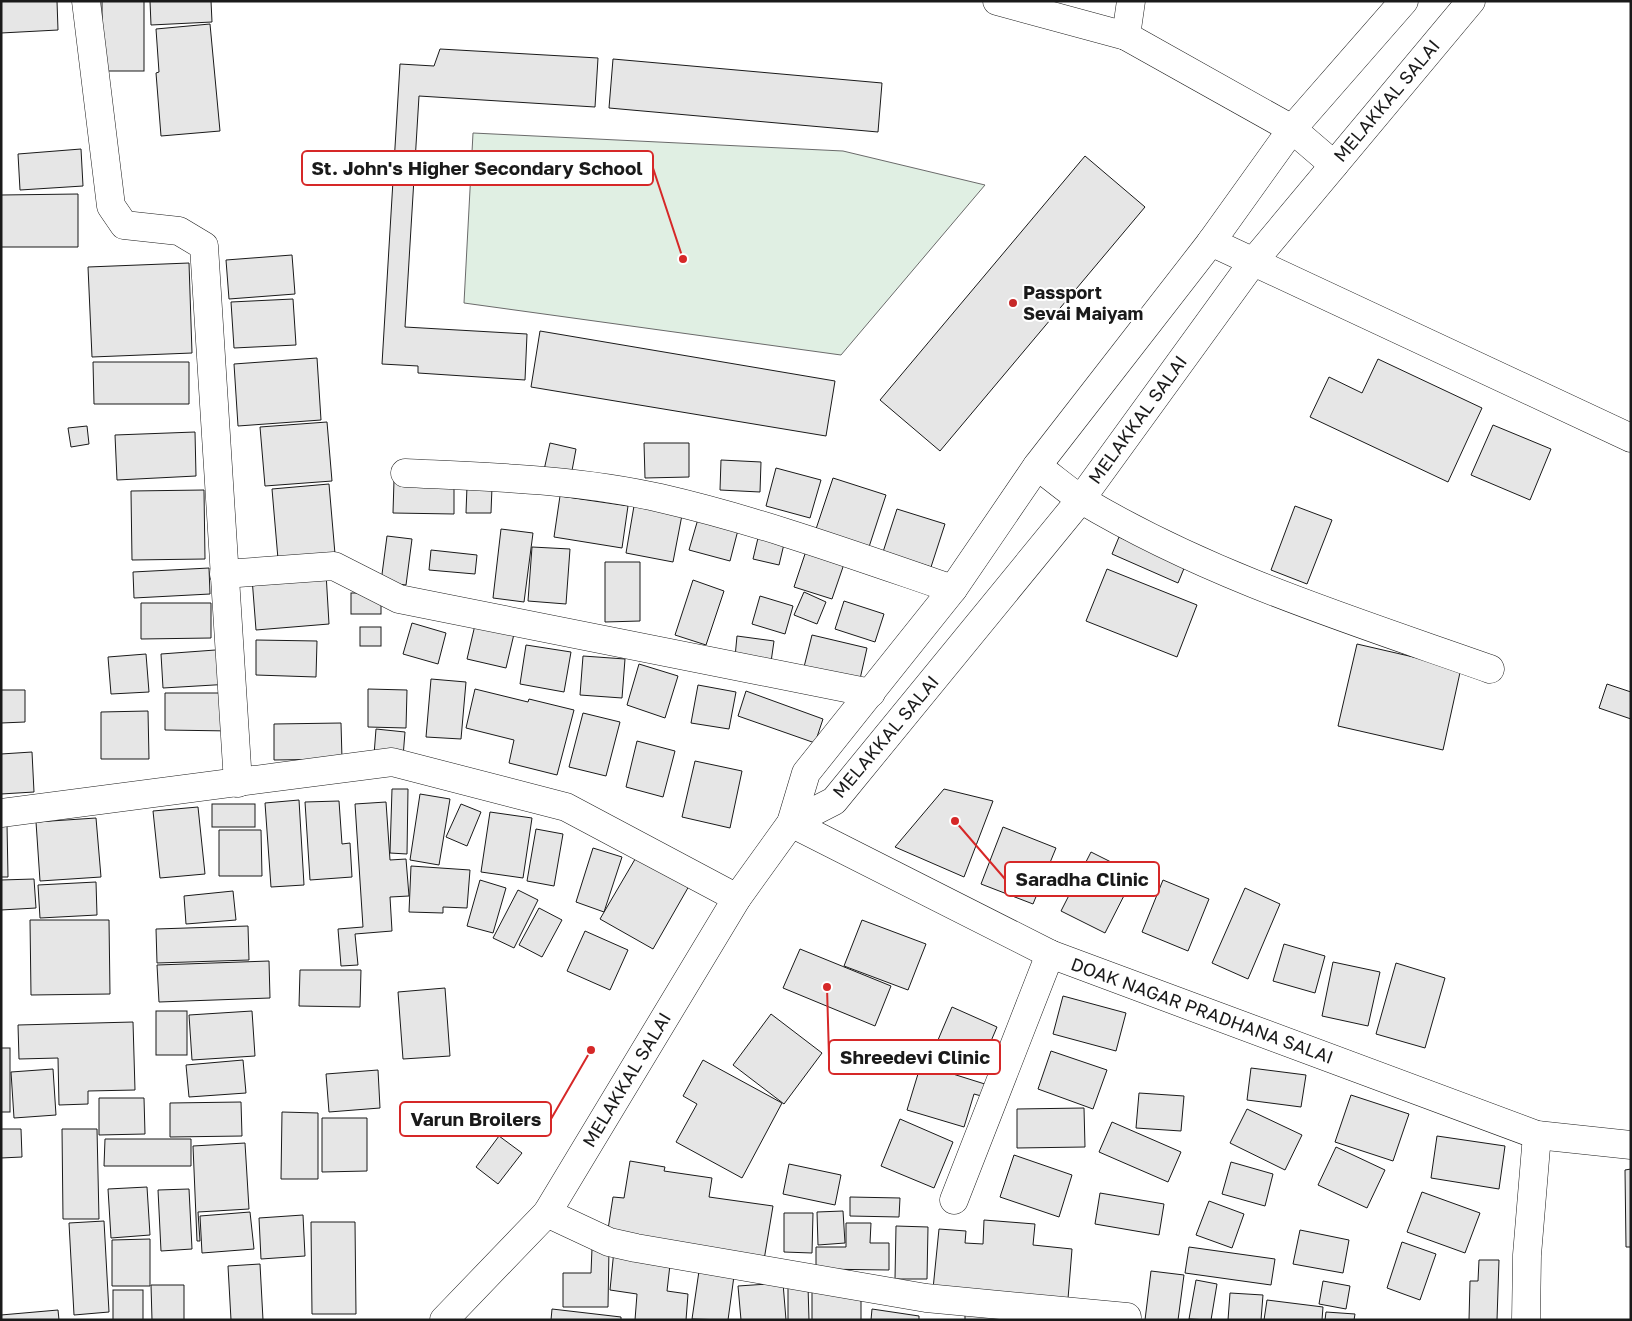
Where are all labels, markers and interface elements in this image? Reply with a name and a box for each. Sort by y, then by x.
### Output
street label: MELAKKAL SALAI [1329,35,1444,166]
callout: St. John's Higher Secondary School [302,151,653,185]
text: St. John's Higher Secondary School [311,156,643,179]
place label: Passport Sevai Maiyam [1023,281,1143,324]
marker: Passport Sevai Maiyam [1007,297,1019,309]
street label: MELAKKAL SALAI [1083,351,1191,488]
street label: MELAKKAL SALAI [828,671,943,802]
callout: Saradha Clinic [1005,862,1159,896]
text: Saradha Clinic [1015,867,1149,890]
street label: DOAK NAGAR PRADHANA SALAI [1068,952,1337,1068]
street label: MELAKKAL SALAI [577,1008,675,1151]
callout: Shreedevi Clinic [829,1040,1000,1074]
text: Shreedevi Clinic [840,1045,990,1068]
callout: Varun Broilers [400,1102,551,1136]
text: Varun Broilers [411,1107,542,1130]

